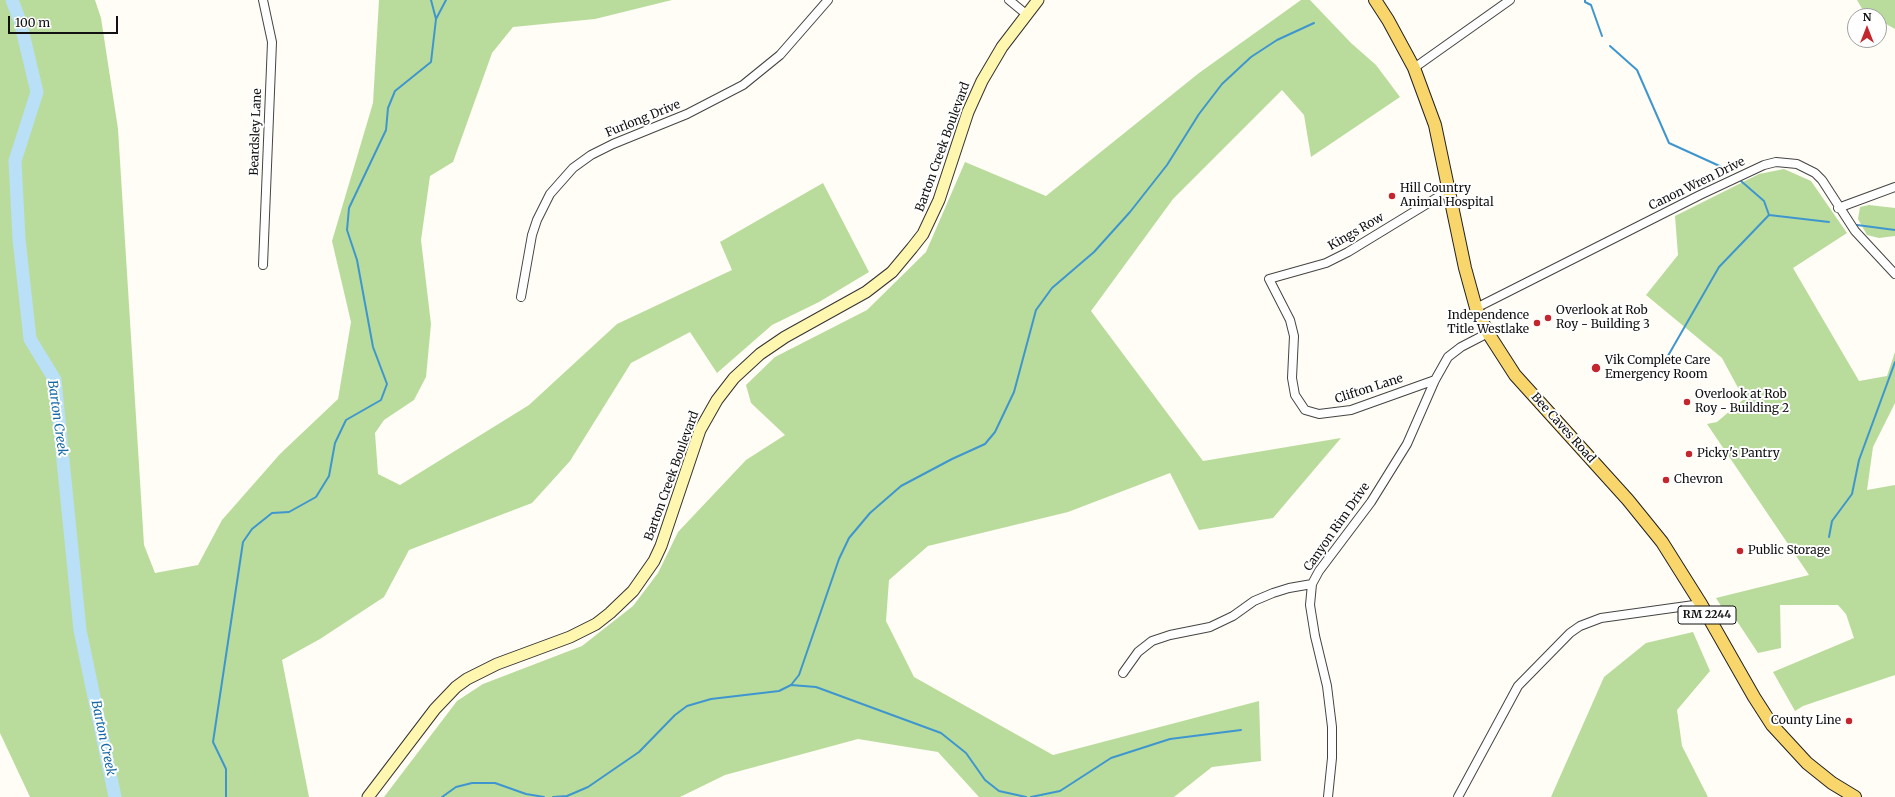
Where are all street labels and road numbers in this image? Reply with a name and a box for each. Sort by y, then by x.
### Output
street label: Barton Creek Boulevard [913,80,973,214]
street label: Beardsley Lane [247,88,265,176]
street label: Furlong Drive [603,97,683,141]
street label: Canon Wren Drive [1647,155,1747,213]
street label: Kings Row [1326,210,1386,254]
street label: Clifton Lane [1333,371,1405,407]
street label: Bee Caves Road [1528,390,1598,466]
street label: Barton Creek Boulevard [642,409,702,543]
street label: Canyon Rim Drive [1301,480,1373,574]
road number: RM 2244 [1678,606,1736,624]

